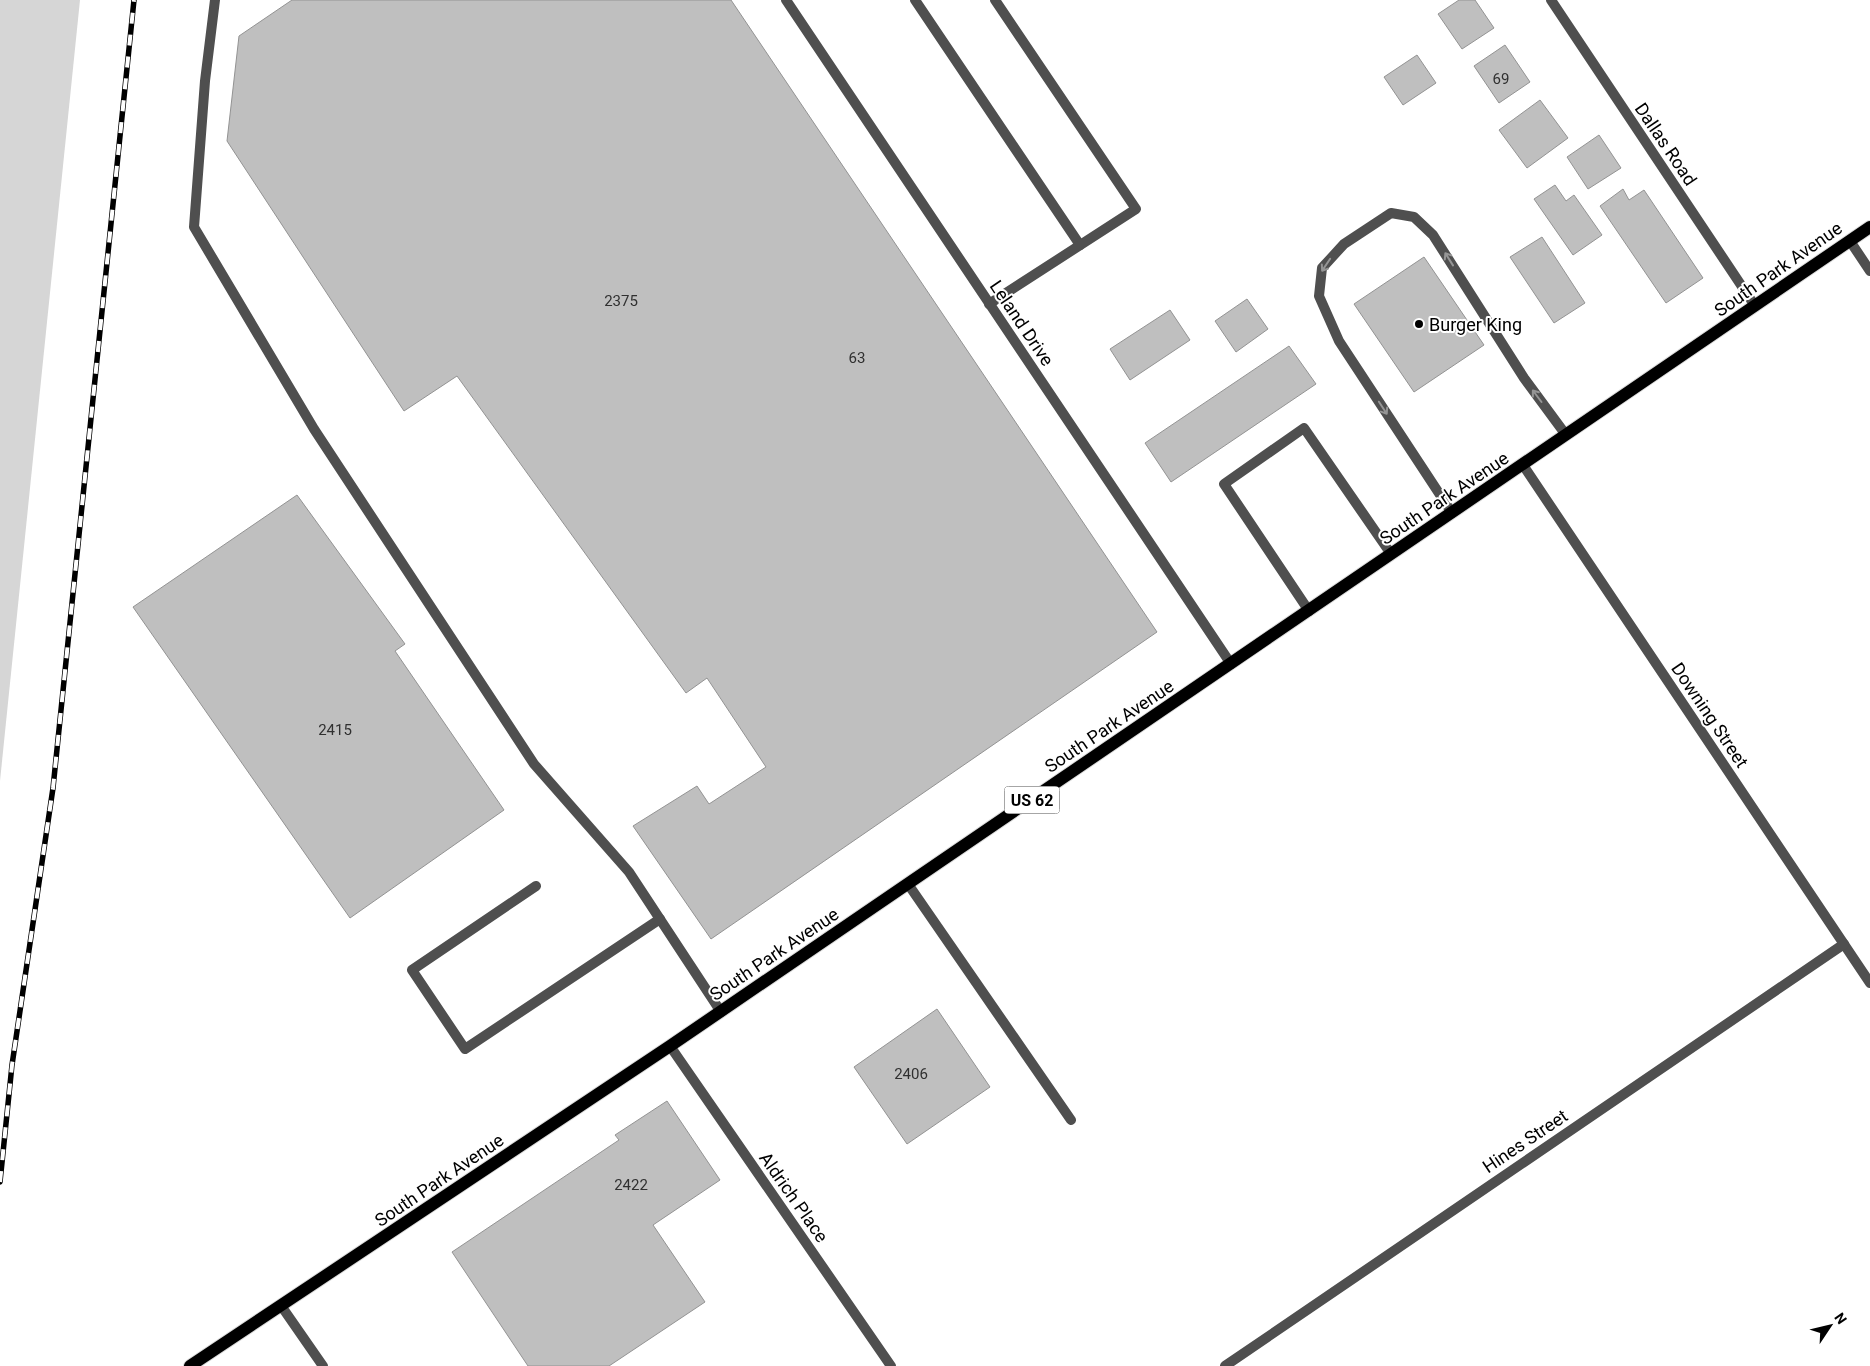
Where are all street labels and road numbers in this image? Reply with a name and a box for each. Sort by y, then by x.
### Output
street label: Dallas Road [1631,99,1701,189]
street label: South Park Avenue [1710,217,1846,321]
street label: Leland Drive [986,276,1058,370]
street label: South Park Avenue [1376,447,1512,549]
street label: Downing Street [1667,659,1753,772]
street label: South Park Avenue [1041,675,1177,777]
road number: US 62 [1004,786,1060,814]
street label: South Park Avenue [706,903,842,1005]
street label: Hines Street [1479,1105,1572,1177]
street label: South Park Avenue [371,1129,507,1231]
street label: Aldrich Place [755,1148,833,1246]

